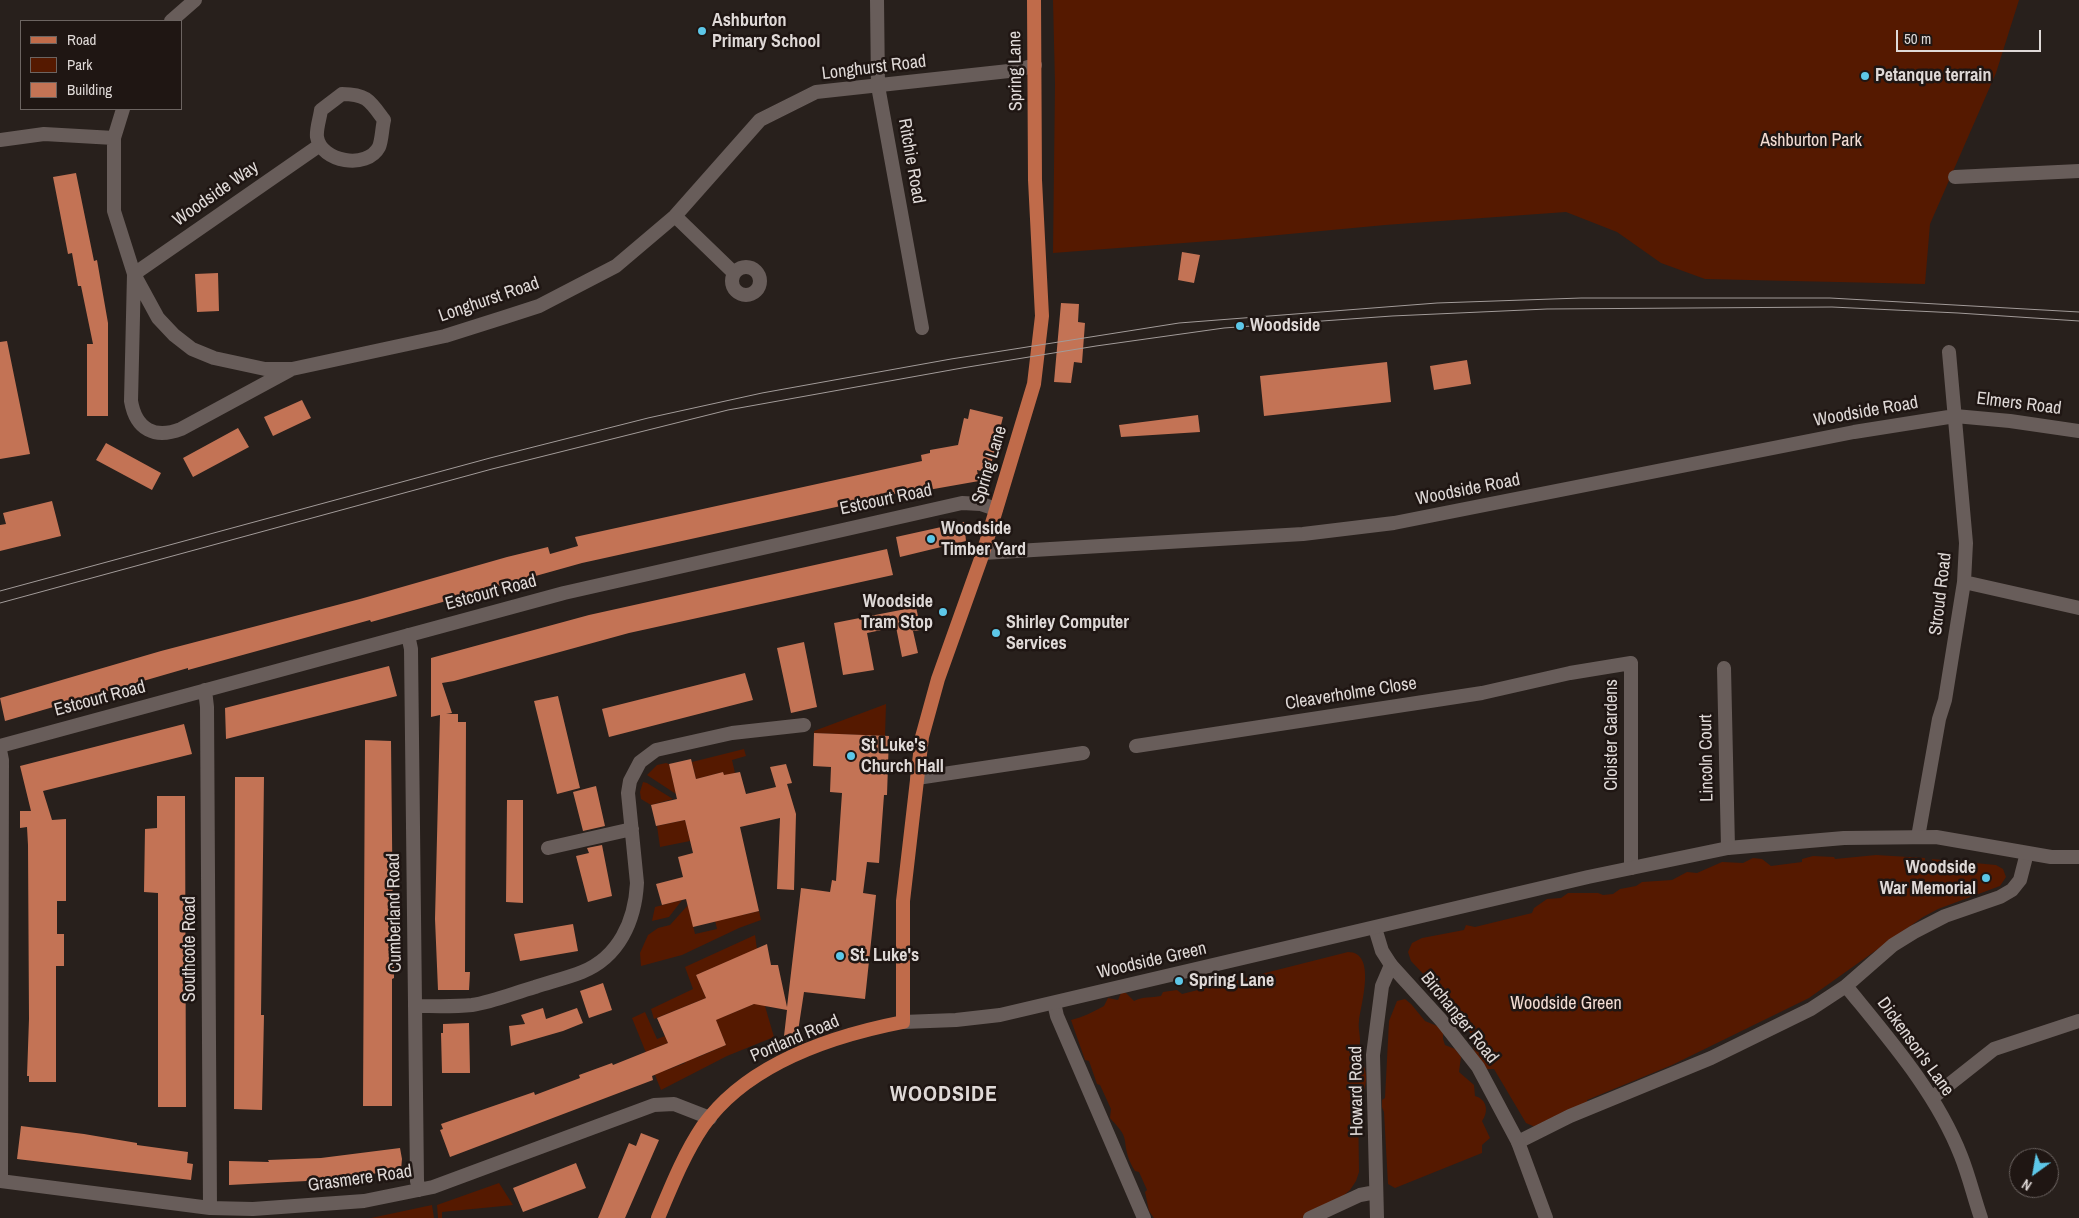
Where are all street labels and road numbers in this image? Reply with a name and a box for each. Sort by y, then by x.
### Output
street label: Spring Lane [1004,31,1028,111]
street label: Longhurst Road [821,51,927,85]
street label: Ritchie Road [893,117,929,205]
street label: Woodside Way [169,157,263,231]
street label: Longhurst Road [436,273,542,327]
street label: Elmers Road [1975,388,2063,420]
street label: Woodside Road [1812,392,1920,432]
street label: Spring Lane [968,423,1012,507]
street label: Woodside Road [1414,469,1522,511]
street label: Estcourt Road [838,480,934,520]
street label: Stroud Road [1925,552,1957,636]
street label: Estcourt Road [443,570,539,616]
street label: Cleaverholme Close [1284,673,1418,715]
street label: Estcourt Road [52,676,148,722]
street label: Cloister Gardens [1601,679,1623,791]
street label: Lincoln Court [1695,714,1719,802]
street label: Cumberland Road [383,853,407,973]
street label: Southcote Road [179,896,201,1002]
street label: Woodside Green [1095,938,1209,984]
street label: Birchanger Road [1415,968,1503,1068]
street label: Dickenson's Lane [1872,993,1958,1101]
street label: Portland Road [747,1011,843,1067]
street label: Howard Road [1345,1046,1369,1136]
street label: Grasmere Road [307,1161,413,1197]

